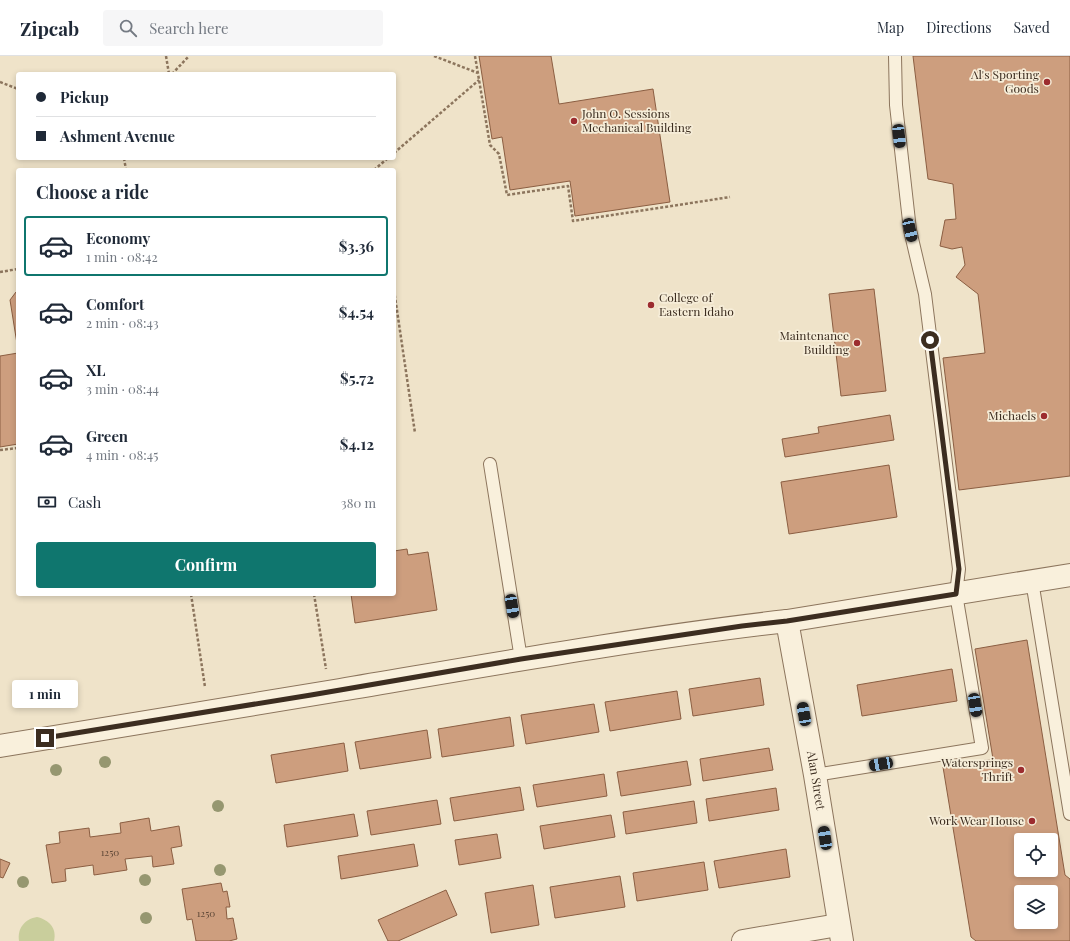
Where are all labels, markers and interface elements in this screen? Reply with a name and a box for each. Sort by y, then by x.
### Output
search box [103,10,383,46]
text: Zipcab [20,15,79,41]
icon: search [117,17,139,39]
text: Search here [149,18,229,38]
text: Map [877,18,904,37]
text: Directions [926,18,992,37]
text: Saved [1014,18,1050,37]
place label: Al's Sporting Goods [970,66,1040,96]
marker: Al's Sporting Goods [1042,77,1052,87]
text: Pickup [60,87,109,107]
place label: John O. Sessions Mechanical Building [581,105,692,135]
marker: John O. Sessions Mechanical Building [569,116,579,126]
car [892,123,906,149]
text: Ashment Avenue [60,126,175,146]
text: Choose a ride [36,180,149,204]
car [901,217,919,243]
icon: car [38,228,74,264]
text: Economy [86,228,150,248]
text: $3.36 [339,236,374,256]
text: 1 min · 08:42 [86,248,158,265]
place label: College of Eastern Idaho [659,289,734,319]
icon: car [38,294,74,330]
text: Comfort [86,294,144,314]
marker: College of Eastern Idaho [646,300,656,310]
text: $4.54 [339,302,374,322]
text: 2 min · 08:43 [86,314,159,331]
place label: Maintenance Building [779,327,850,357]
route start [921,331,939,349]
marker: Maintenance Building [852,338,862,348]
icon: car [38,360,74,396]
text: XL [86,360,106,380]
text: $5.72 [340,368,374,388]
text: 3 min · 08:44 [86,380,159,397]
place label: Michaels [988,407,1036,423]
marker: Michaels [1039,411,1049,421]
icon: car [38,426,74,462]
text: Green [86,426,128,446]
text: $4.12 [340,434,374,454]
text: 4 min · 08:45 [86,446,159,463]
icon: cash [36,491,58,513]
text: Cash [68,492,101,512]
text: 380 m [341,494,376,511]
button: Confirm [36,542,376,588]
car [504,593,520,619]
callout: 1 min [12,680,78,708]
text: 1 min [29,685,61,702]
car [967,692,983,718]
car [796,701,812,727]
route end [36,729,54,747]
street label: Alan Street [804,749,830,812]
place label: Watersprings Thrift [940,754,1014,784]
car [868,756,894,772]
marker: Watersprings Thrift [1016,765,1026,775]
place label: Work Wear House [928,812,1024,828]
marker: Work Wear House [1027,816,1037,826]
car [817,825,833,851]
map controls [1014,833,1058,929]
button: locate [1014,833,1058,877]
house number: 1250 [101,845,119,859]
button: layers [1014,885,1058,929]
house number: 1250 [197,906,215,920]

